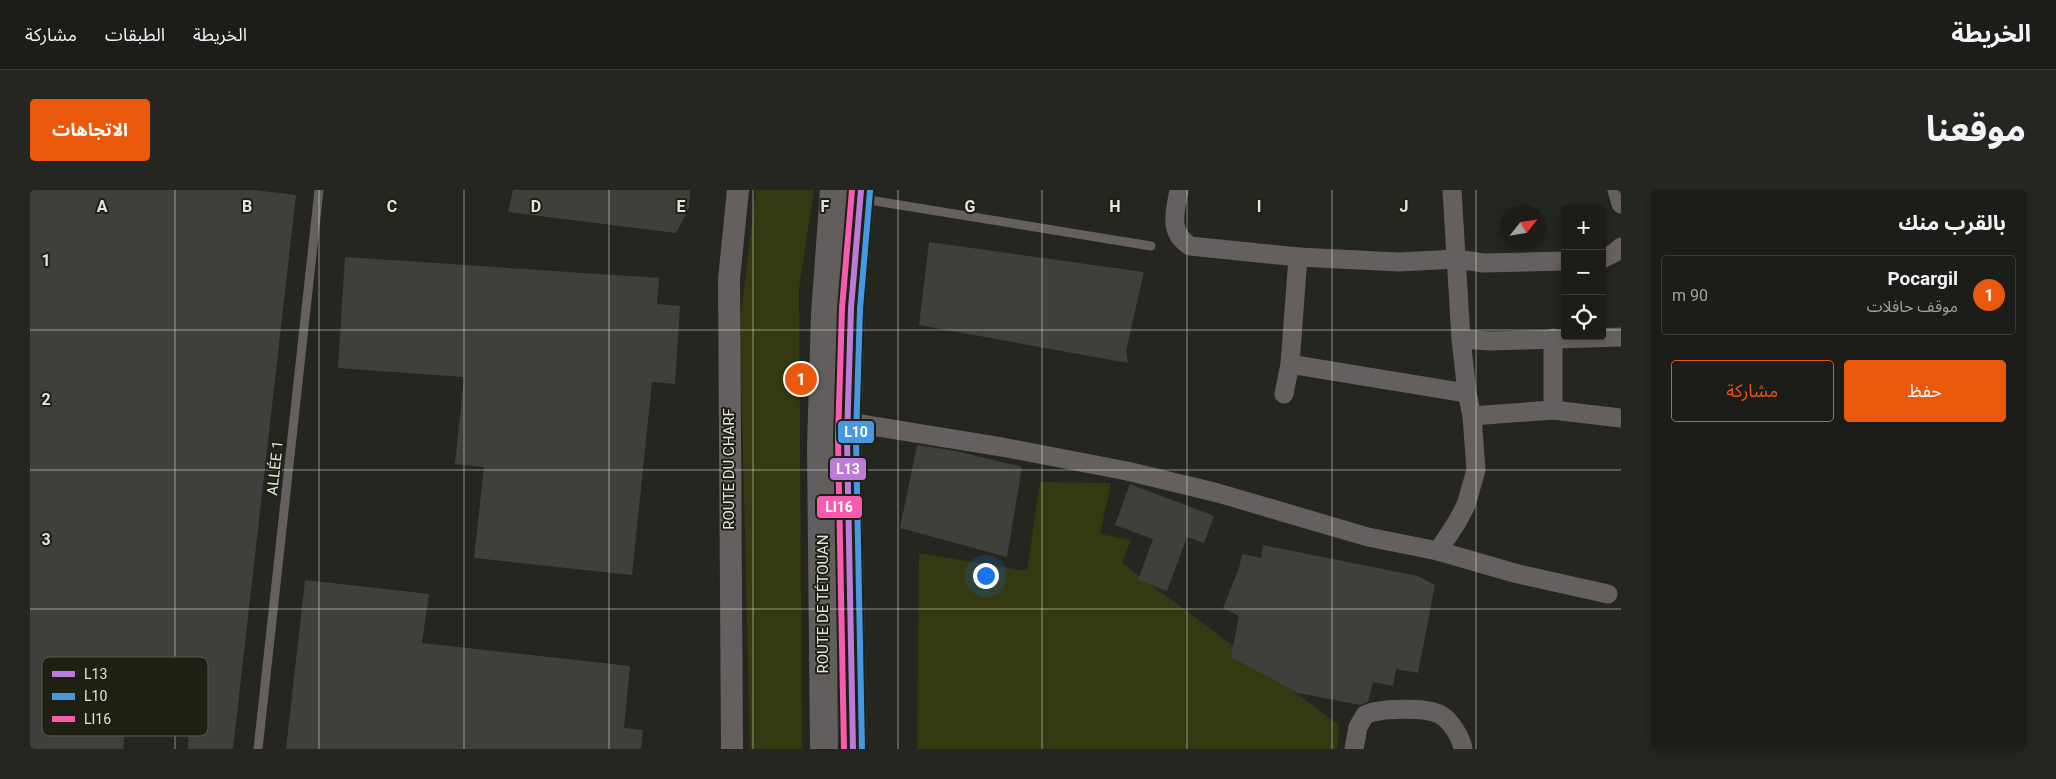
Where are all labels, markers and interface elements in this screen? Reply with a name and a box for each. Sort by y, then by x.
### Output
text: الخريطة [1951,20,2031,48]
text: مشاركة [25,24,77,45]
text: الطبقات [105,24,165,45]
text: الخريطة [193,24,247,45]
button: الاتجاهات [30,99,150,161]
text: موقعنا [1926,109,2026,150]
text: A [97,197,108,216]
text: B [242,197,252,216]
text: C [387,197,397,216]
text: D [531,197,541,216]
text: E [677,197,686,216]
text: F [821,197,830,216]
text: G [965,197,976,216]
text: H [1109,197,1121,216]
text: I [1257,197,1261,216]
text: J [1400,197,1408,216]
north arrow [1501,205,1546,250]
map controls [1561,205,1606,340]
button: + [1561,205,1606,250]
text: بالقرب منك [1898,211,2006,235]
button: − [1561,250,1606,295]
text: 1 [41,251,51,270]
text: Pocargil [1887,267,1958,290]
text: 90 m [1672,286,1708,305]
text: 1 [1984,286,1994,305]
button: locate [1561,295,1606,340]
text: موقف حافلات [1867,297,1958,316]
pin: 1 [785,360,817,398]
button: مشاركة [1671,360,1834,422]
button: حفظ [1844,360,2006,422]
text: 2 [41,390,51,409]
street label: ROUTE DU CHARF [720,408,738,530]
line badge: L10 [837,420,875,444]
text: L10 [844,424,868,440]
street label: ALLÉE 1 [263,440,287,496]
line badge: L13 [829,457,867,481]
text: L13 [836,461,860,477]
line badge: LI16 [816,495,863,519]
text: LI16 [825,499,853,515]
text: 3 [41,530,51,549]
street label: ROUTE DE TÉTOUAN [814,534,832,674]
your location [973,563,999,589]
legend [42,657,208,736]
text: L13 [84,666,107,682]
text: L10 [84,688,107,704]
text: LI16 [84,711,111,727]

